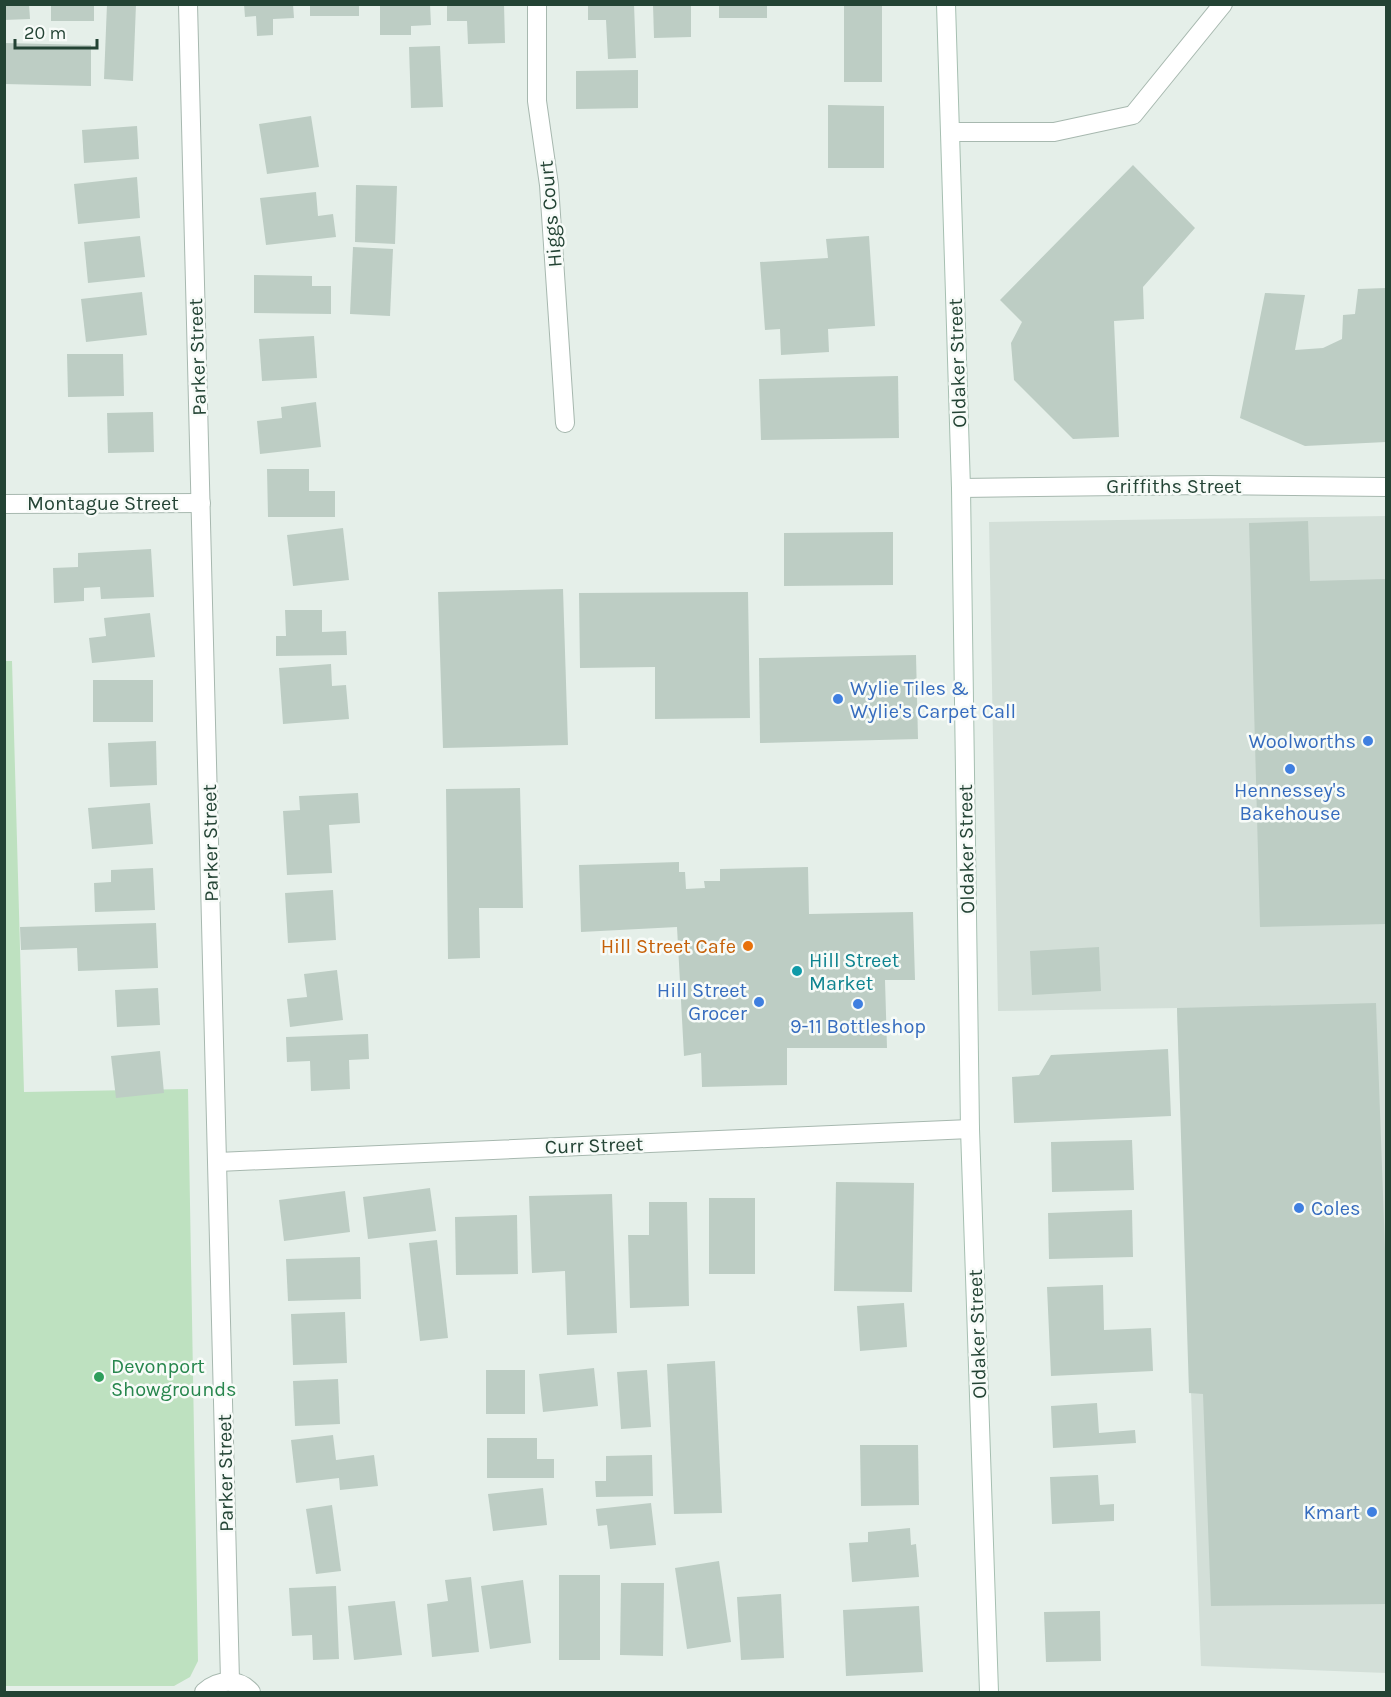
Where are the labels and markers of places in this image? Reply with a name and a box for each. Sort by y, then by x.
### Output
place label: Wylie Tiles & Wylie's Carpet Call [850,677,1016,723]
marker: Wylie Tiles & Wylie's Carpet Call [831,692,845,706]
place label: Woolworths [1249,730,1356,753]
marker: Woolworths [1361,734,1375,748]
marker: Hennessey's Bakehouse [1283,762,1297,776]
place label: Hennessey's Bakehouse [1234,779,1346,825]
place label: Hill Street Cafe [601,935,736,958]
marker: Hill Street Cafe [741,939,755,953]
place label: Hill Street Market [809,949,900,995]
marker: Hill Street Market [790,964,804,978]
place label: Hill Street Grocer [657,979,748,1025]
marker: Hill Street Grocer [752,995,766,1009]
marker: 9-11 Bottleshop [851,997,865,1011]
place label: 9-11 Bottleshop [790,1015,926,1038]
place label: Coles [1311,1197,1361,1220]
marker: Coles [1292,1201,1306,1215]
place label: Devonport Showgrounds [111,1355,237,1401]
marker: Devonport Showgrounds [92,1370,106,1384]
place label: Kmart [1303,1501,1360,1524]
marker: Kmart [1365,1505,1379,1519]

